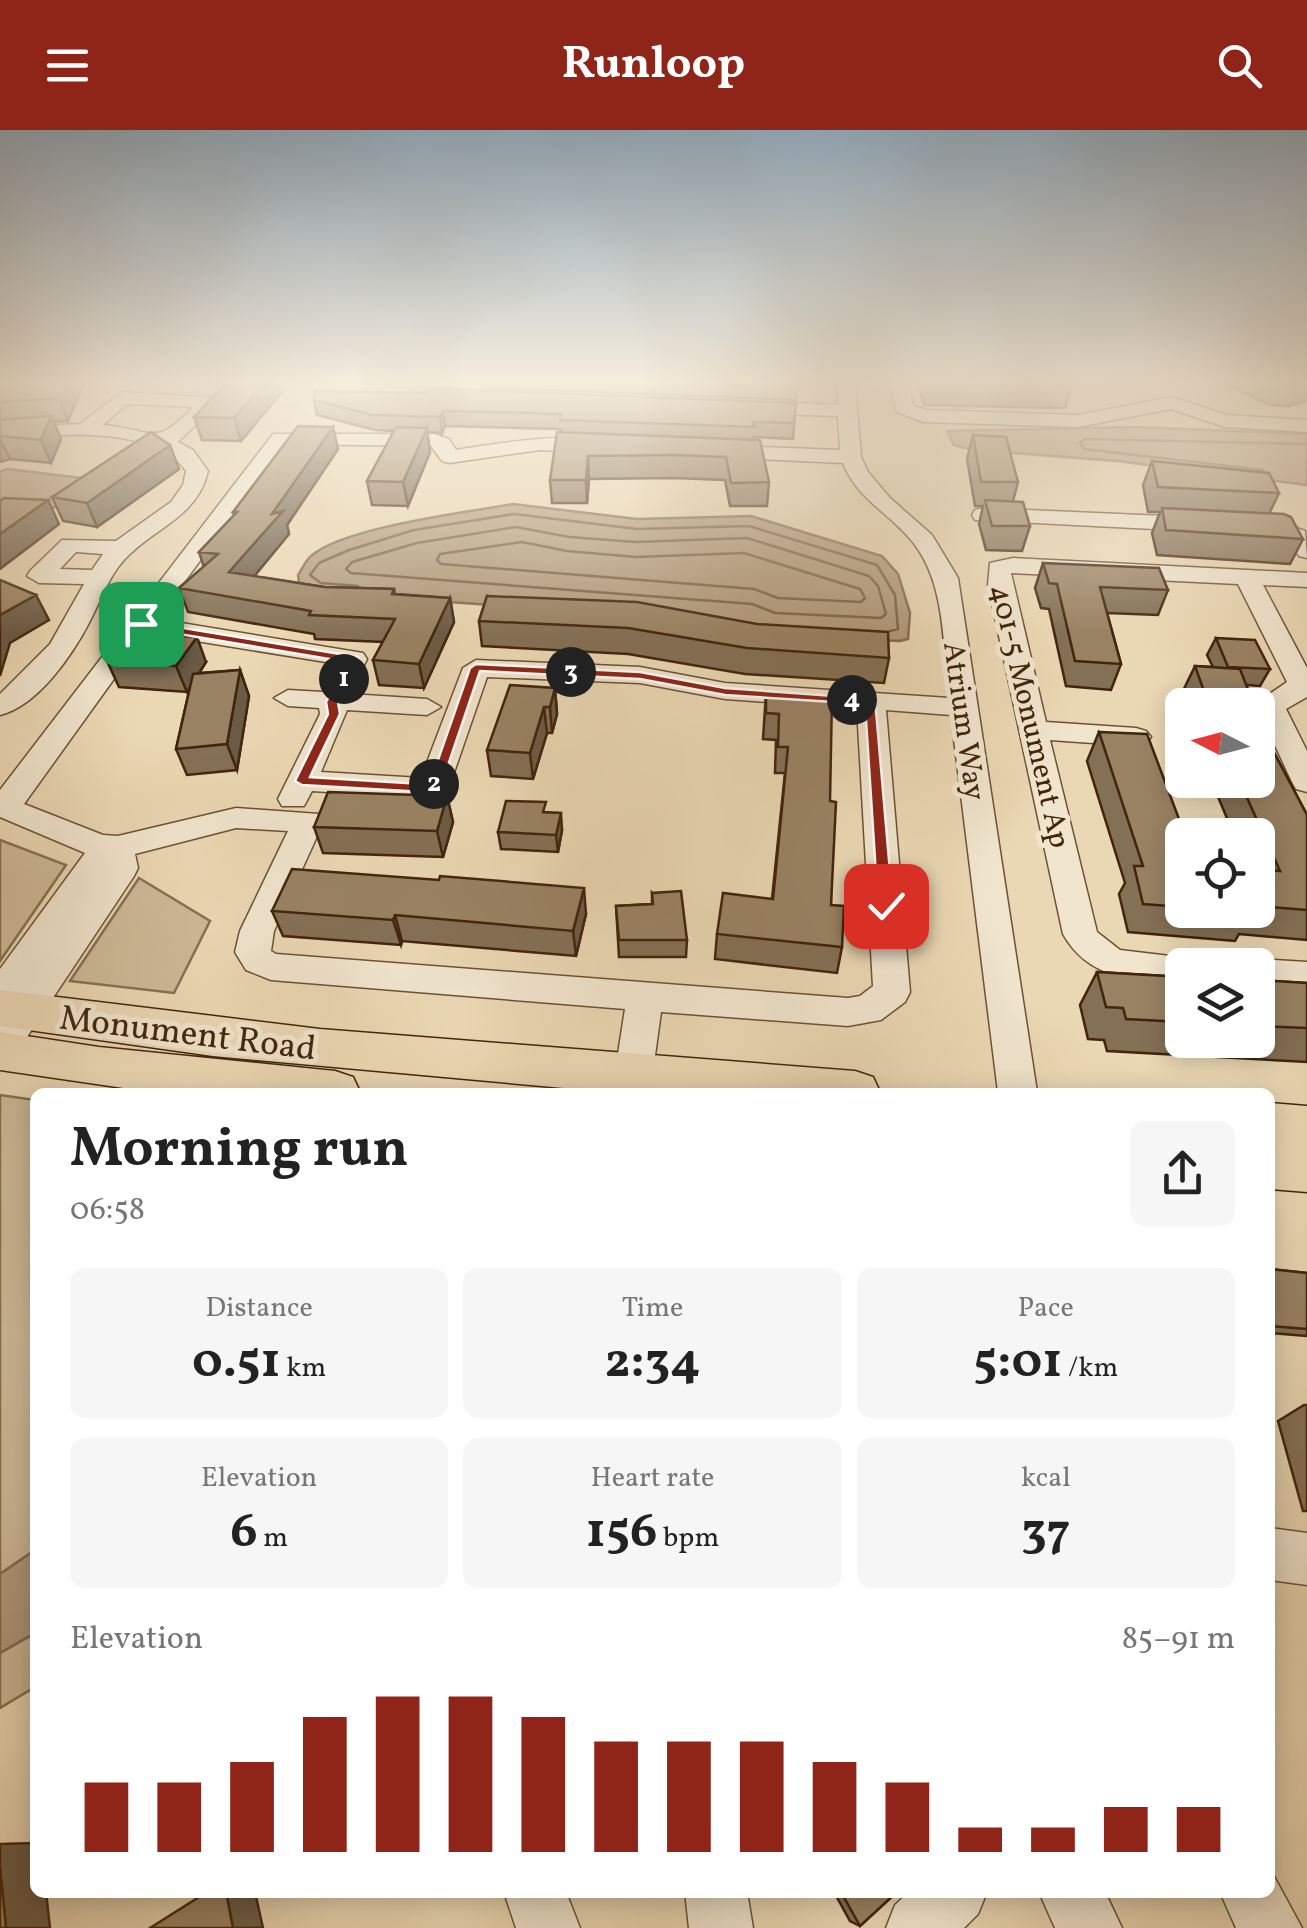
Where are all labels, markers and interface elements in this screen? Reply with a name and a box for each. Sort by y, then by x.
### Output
text: Runloop [562,34,745,97]
icon: menu [40,38,95,93]
icon: search [1212,38,1267,93]
street label: 401-5 Monument Ap [978,580,1080,852]
pin [99,582,184,667]
icon: arrive [114,597,169,652]
street label: Atrium Way [931,639,995,803]
pin: 3 [546,647,596,697]
text: 3 [564,652,578,691]
pin: 1 [319,654,369,704]
text: 1 [338,659,350,698]
pin: 4 [827,675,877,725]
text: 4 [844,680,860,719]
north arrow [1165,688,1275,798]
map controls [1165,688,1275,1058]
pin: 2 [409,759,459,809]
text: 2 [427,764,441,803]
button: locate [1165,818,1275,928]
pin [844,864,929,949]
icon: check [859,879,914,934]
button: layers [1165,948,1275,1058]
street label: Monument Road [57,995,319,1075]
text: Morning run [70,1113,409,1189]
button: share [1130,1121,1235,1226]
text: 06:58 [70,1189,145,1233]
text: Distance [206,1289,313,1328]
text: Time [622,1289,683,1328]
text: Pace [1018,1289,1074,1328]
text: 0.51 [192,1328,281,1398]
text: 2:34 [604,1328,700,1398]
text: 5:01 [973,1328,1062,1398]
text: km [281,1349,326,1388]
text: /km [1062,1349,1118,1388]
text: Elevation [201,1459,317,1498]
text: Heart rate [591,1459,714,1498]
text: kcal [1021,1459,1071,1498]
text: 6 [230,1498,258,1568]
text: 156 [586,1498,657,1568]
text: 37 [1021,1498,1071,1568]
text: m [258,1519,288,1558]
text: bpm [657,1519,719,1558]
text: Elevation [70,1618,203,1662]
text: 85–91 m [1122,1618,1235,1662]

